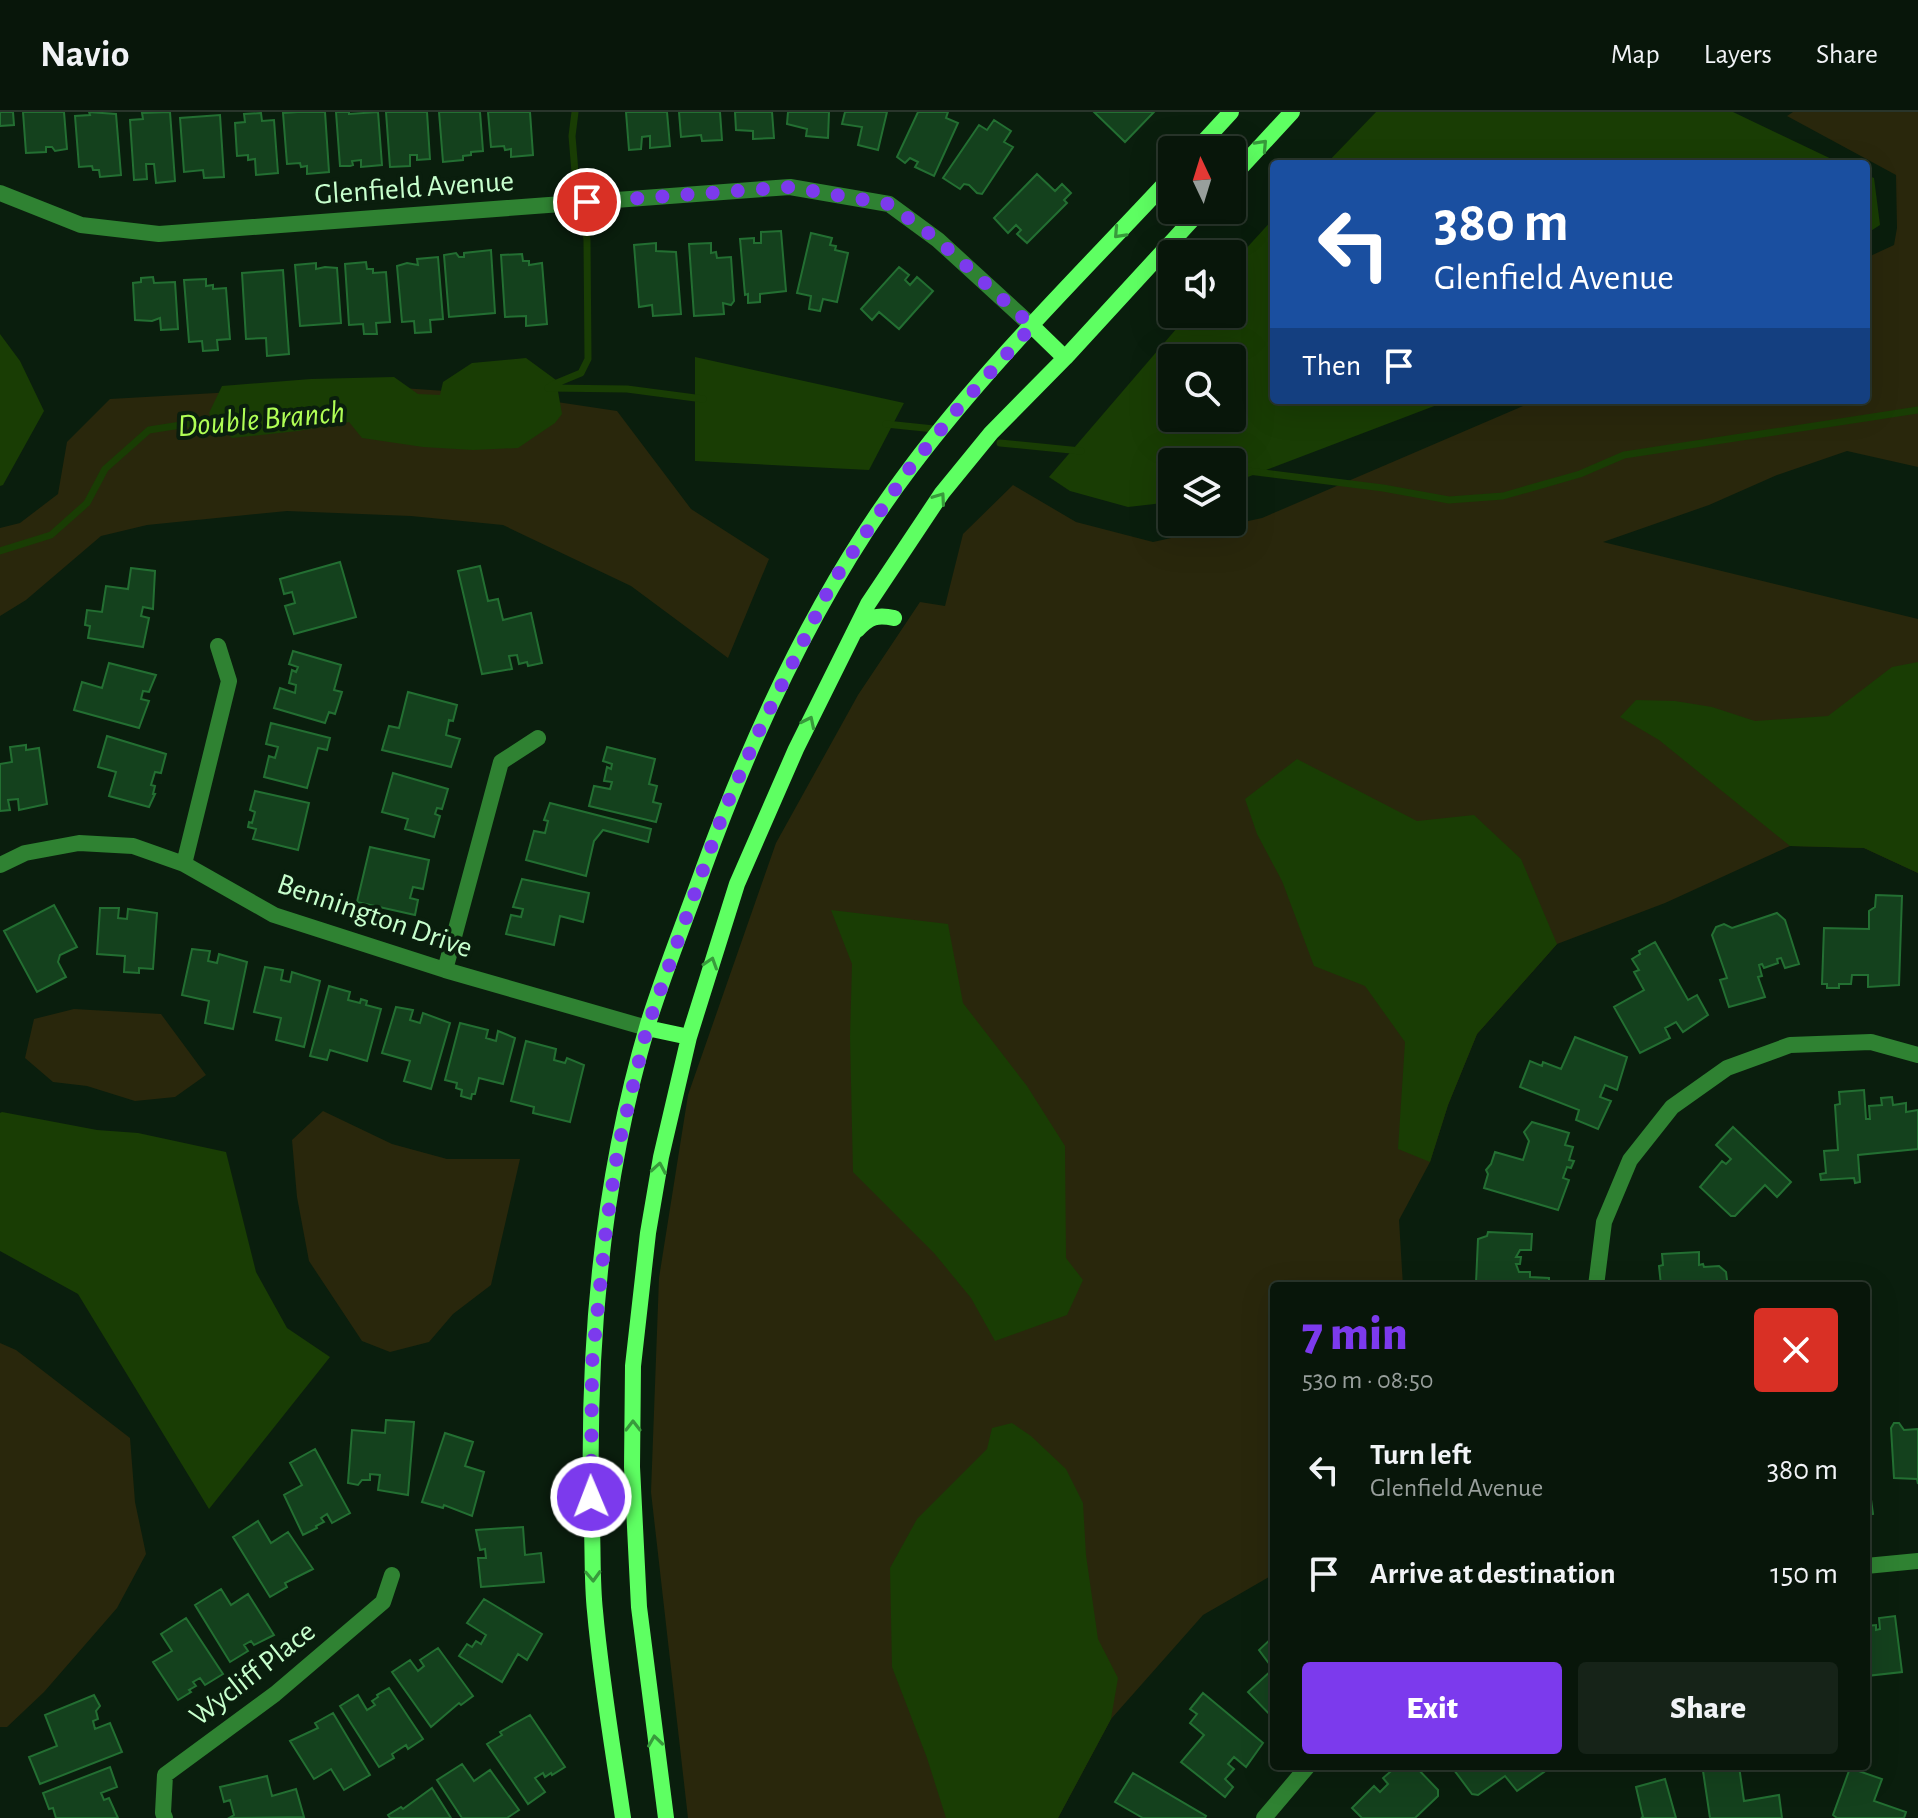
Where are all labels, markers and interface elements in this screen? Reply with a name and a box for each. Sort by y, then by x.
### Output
text: Navio [40,36,129,74]
text: Map [1611,41,1660,69]
text: Layers [1704,41,1772,69]
text: Share [1816,41,1878,69]
north arrow [1158,136,1246,224]
map controls [1158,136,1246,536]
one-way arrow [1253,139,1267,154]
street label: Glenfield Avenue [313,166,515,210]
pin [553,168,621,236]
icon: arrive [565,180,609,224]
icon: left [1302,192,1406,296]
text: 380 m [1434,195,1569,251]
one-way arrow [1113,224,1128,238]
button: sound [1158,240,1246,328]
text: Glenfield Avenue [1434,260,1674,296]
button: search [1158,344,1246,432]
icon: arrive [1377,344,1421,388]
text: Then [1302,351,1361,381]
water label: Double Branch [176,396,346,442]
button: layers [1158,448,1246,536]
one-way arrow [930,493,945,507]
one-way arrow [799,716,815,731]
street label: Bennington Drive [273,869,476,963]
one-way arrow [701,956,717,970]
one-way arrow [650,1161,667,1174]
button: close [1754,1308,1838,1392]
text: 7 min [1302,1311,1408,1359]
text: 530 m · 08:50 [1302,1367,1434,1393]
one-way arrow [624,1419,641,1432]
text: Turn left [1370,1440,1471,1470]
icon: left [1302,1448,1346,1492]
position arrow [549,1455,633,1539]
text: 380 m [1767,1455,1838,1485]
text: Glenfield Avenue [1370,1475,1543,1501]
icon: arrive [1302,1552,1346,1596]
text: Arrive at destination [1370,1559,1616,1589]
text: 150 m [1770,1559,1838,1589]
one-way arrow [585,1570,602,1583]
street label: Wycliff Place [184,1616,321,1732]
button: Exit [1302,1662,1562,1754]
button: Share [1578,1662,1838,1754]
one-way arrow [647,1734,664,1748]

